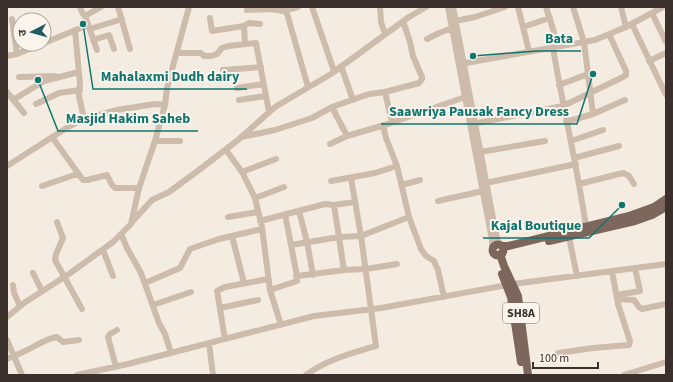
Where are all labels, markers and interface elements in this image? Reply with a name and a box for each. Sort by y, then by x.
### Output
north arrow [12,12,52,52]
callout: Bata [537,25,581,51]
text: उ [15,28,30,37]
text: Bata [545,29,573,49]
callout: Mahalaxmi Dudh dairy [93,63,247,89]
text: Mahalaxmi Dudh dairy [101,67,240,87]
callout: Saawriya Pausak Fancy Dress [381,98,577,124]
text: Saawriya Pausak Fancy Dress [389,102,569,122]
callout: Masjid Hakim Saheb [58,105,198,131]
text: Masjid Hakim Saheb [66,109,190,129]
callout: Kajal Boutique [483,212,589,238]
text: Kajal Boutique [491,216,581,236]
road number: SH8A [503,303,539,323]
scale bar [533,344,598,370]
text: 100 m [539,350,569,367]

